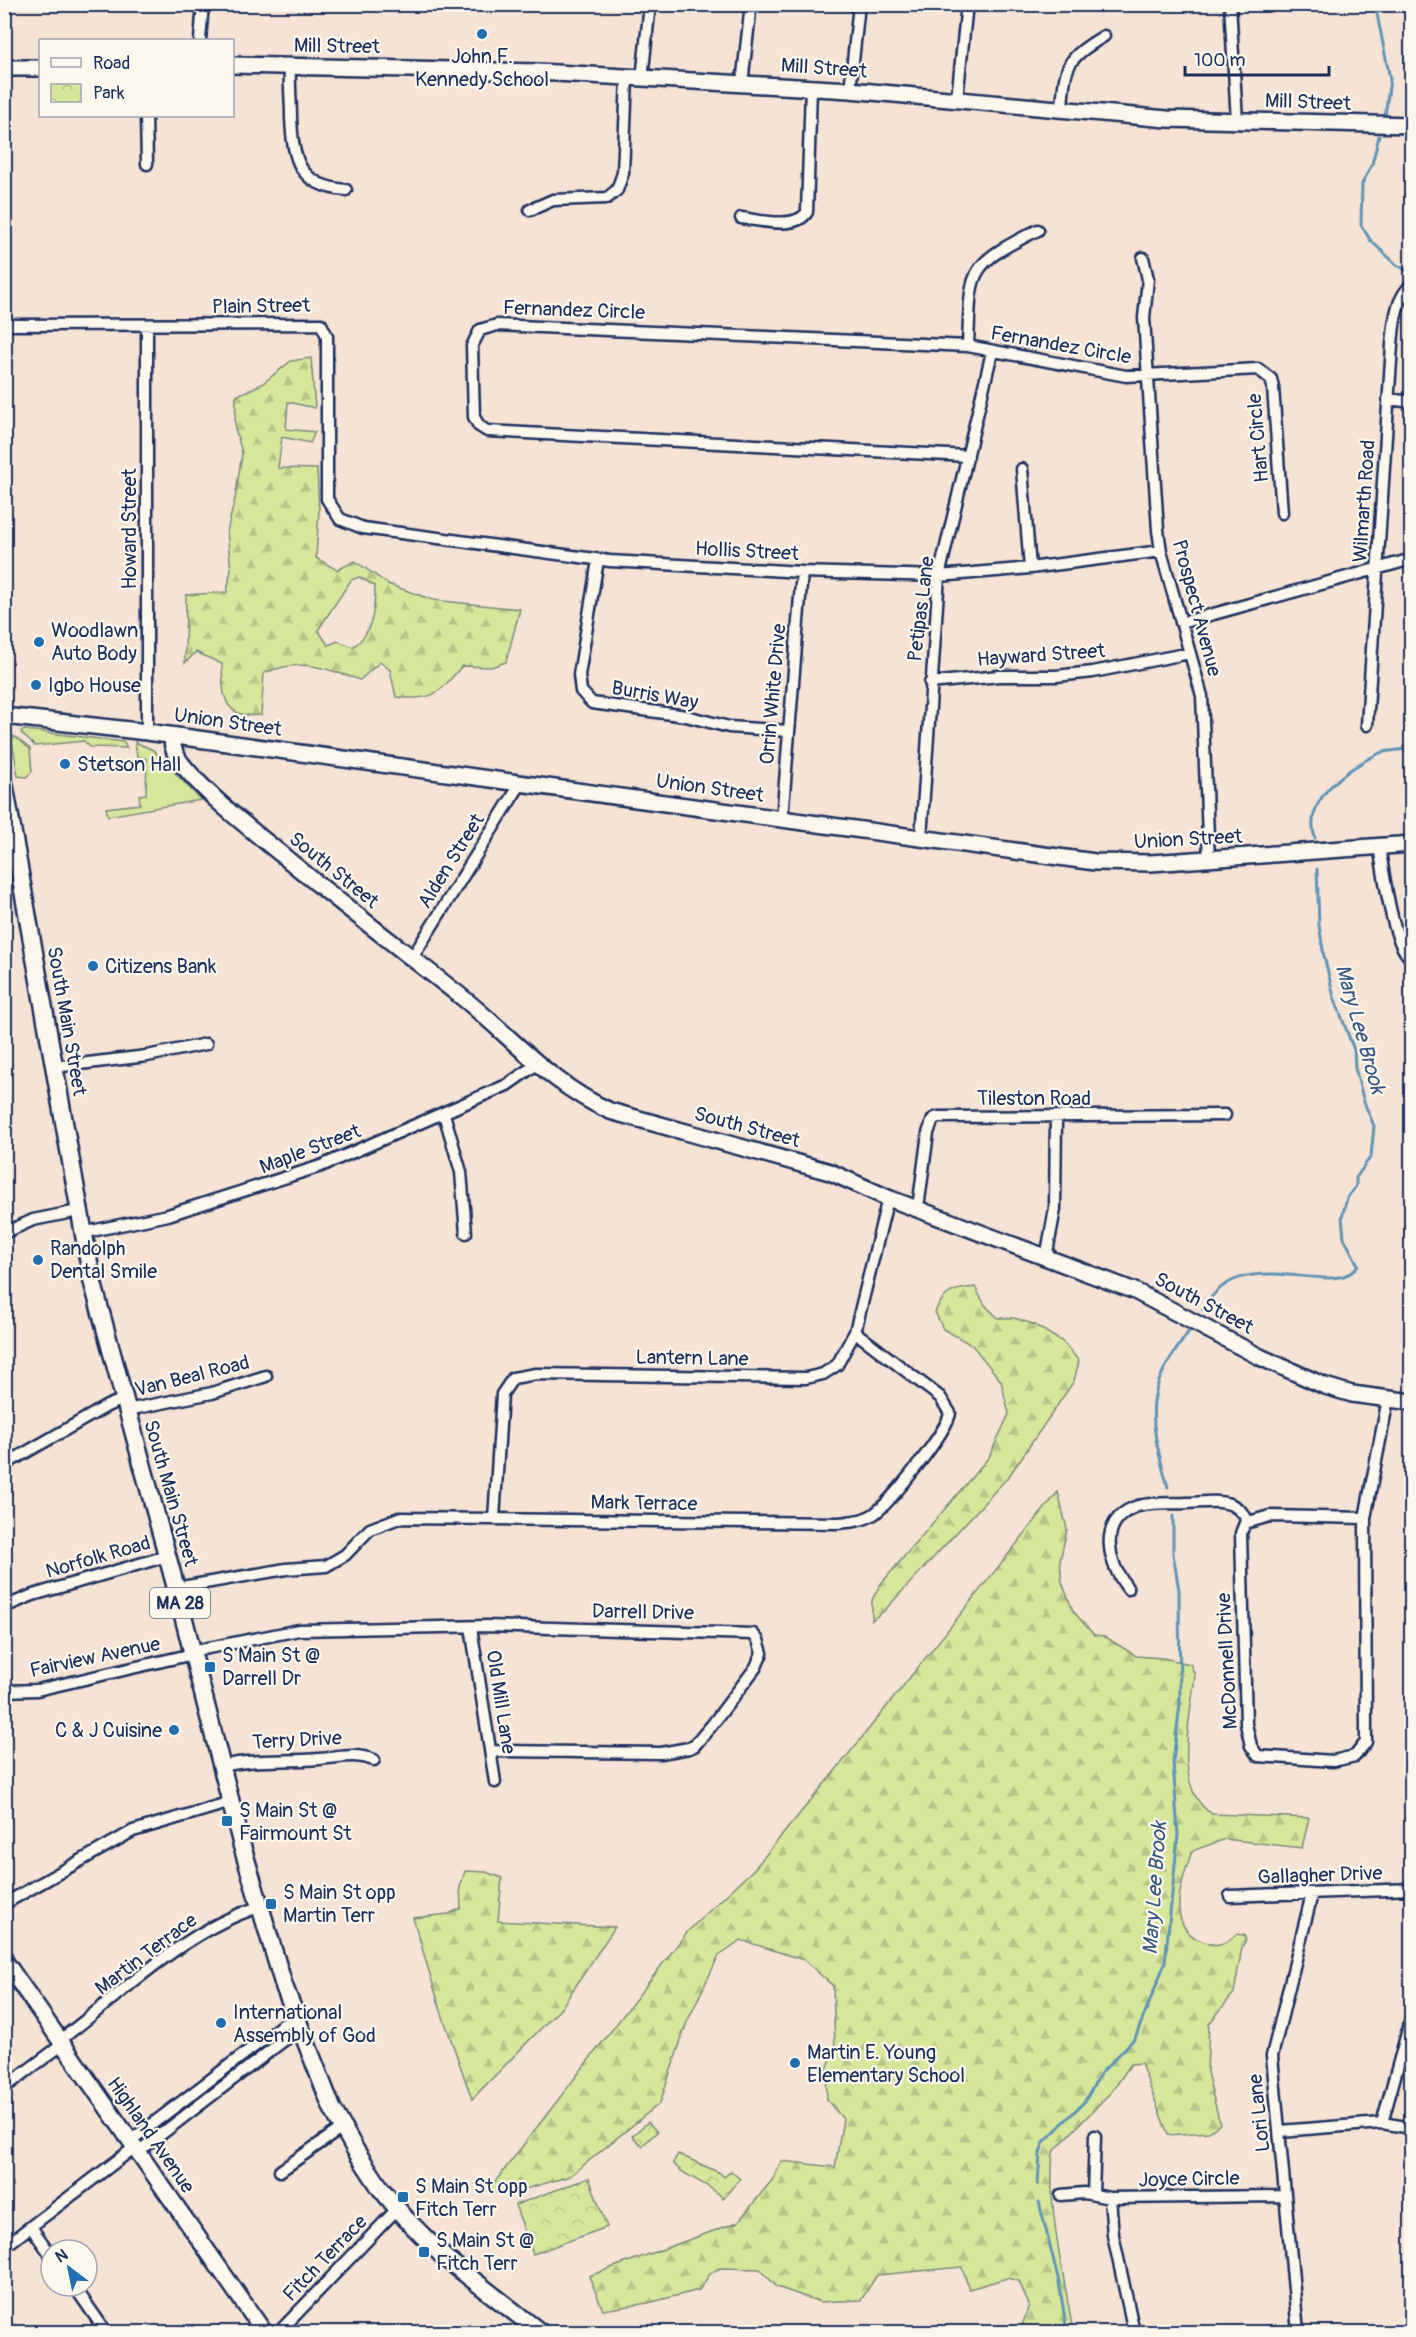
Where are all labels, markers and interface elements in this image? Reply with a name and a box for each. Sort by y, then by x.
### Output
marker: John F. Kennedy School [475,27,489,41]
street label: Mill Street [294,33,381,59]
legend [39,39,234,117]
scale bar [1185,39,1329,77]
place label: John F. Kennedy School [415,44,549,92]
text: 100 m [1194,49,1246,72]
text: Road [93,52,130,75]
street label: Mill Street [780,53,869,84]
text: Park [93,82,125,105]
street label: Mill Street [1265,88,1352,116]
street label: Plain Street [212,293,311,319]
street label: Fernandez Circle [502,295,646,325]
street label: Fernandez Circle [989,320,1133,370]
street label: Hart Circle [1242,392,1274,484]
street label: Wilmarth Road [1347,439,1381,563]
street label: Howard Street [117,468,142,590]
street label: Hollis Street [694,536,801,566]
street label: Prospect Avenue [1167,537,1227,679]
street label: Petipas Lane [902,555,940,663]
place label: Woodlawn Auto Body [51,618,138,666]
street label: Orrin White Drive [754,622,792,765]
marker: Woodlawn Auto Body [32,635,46,649]
street label: Hayward Street [976,638,1107,672]
place label: Igbo House [48,673,141,698]
street label: Burris Way [610,675,701,715]
marker: Igbo House [29,678,43,692]
street label: Union Street [173,702,284,742]
place label: Stetson Hall [77,752,181,777]
marker: Stetson Hall [58,757,72,771]
street label: Union Street [655,768,766,808]
street label: Alden Street [412,808,490,913]
street label: Union Street [1133,824,1244,854]
street label: South Street [284,826,385,914]
street label: South Main Street [42,944,93,1099]
place label: Citizens Bank [105,954,217,979]
marker: Citizens Bank [86,959,100,973]
water label: Mary Lee Brook [1329,961,1392,1099]
street label: Tileston Road [977,1086,1091,1111]
street label: South Street [691,1101,804,1153]
street label: Maple Street [256,1118,365,1180]
place label: Randolph Dental Smile [50,1236,157,1284]
marker: Randolph Dental Smile [31,1253,45,1267]
street label: South Street [1150,1266,1259,1340]
street label: Lantern Lane [635,1345,749,1371]
street label: Van Beal Road [132,1350,252,1402]
street label: South Main Street [138,1417,204,1570]
street label: Mark Terrace [590,1490,698,1516]
street label: Norfolk Road [43,1530,153,1584]
road number: MA 28 [150,1588,210,1618]
street label: McDonnell Drive [1211,1592,1243,1730]
street label: Darrell Drive [592,1599,694,1625]
street label: Fairview Avenue [28,1631,163,1683]
place label: S Main St @ Darrell Dr [222,1643,321,1691]
street label: Old Mill Lane [480,1648,522,1756]
marker: S Main St @ Darrell Dr [203,1660,217,1674]
place label: C & J Cuisine [55,1718,162,1743]
marker: C & J Cuisine [167,1723,181,1737]
street label: Terry Drive [252,1725,343,1755]
place label: S Main St @ Fairmount St [239,1798,353,1846]
marker: S Main St @ Fairmount St [220,1814,234,1828]
water label: Mary Lee Brook [1137,1818,1173,1955]
street label: Gallagher Drive [1257,1860,1383,1890]
place label: S Main St opp Martin Terr [283,1880,396,1928]
marker: S Main St opp Martin Terr [264,1897,278,1911]
street label: Martin Terrace [90,1907,202,2000]
place label: International Assembly of God [233,2000,376,2048]
marker: International Assembly of God [214,2016,228,2030]
place label: Martin E. Young Elementary School [807,2040,965,2088]
marker: Martin E. Young Elementary School [788,2056,802,2070]
street label: Highland Avenue [102,2072,200,2198]
street label: Lori Lane [1242,2073,1276,2153]
street label: Joyce Circle [1138,2166,1240,2192]
place label: S Main St opp Fitch Terr [415,2174,528,2222]
marker: S Main St opp Fitch Terr [396,2190,410,2204]
street label: Fitch Terrace [277,2209,373,2307]
place label: S Main St @ Fitch Terr [436,2228,535,2276]
north arrow [39,2238,99,2298]
text: N [52,2245,72,2267]
marker: S Main St @ Fitch Terr [417,2245,431,2259]

